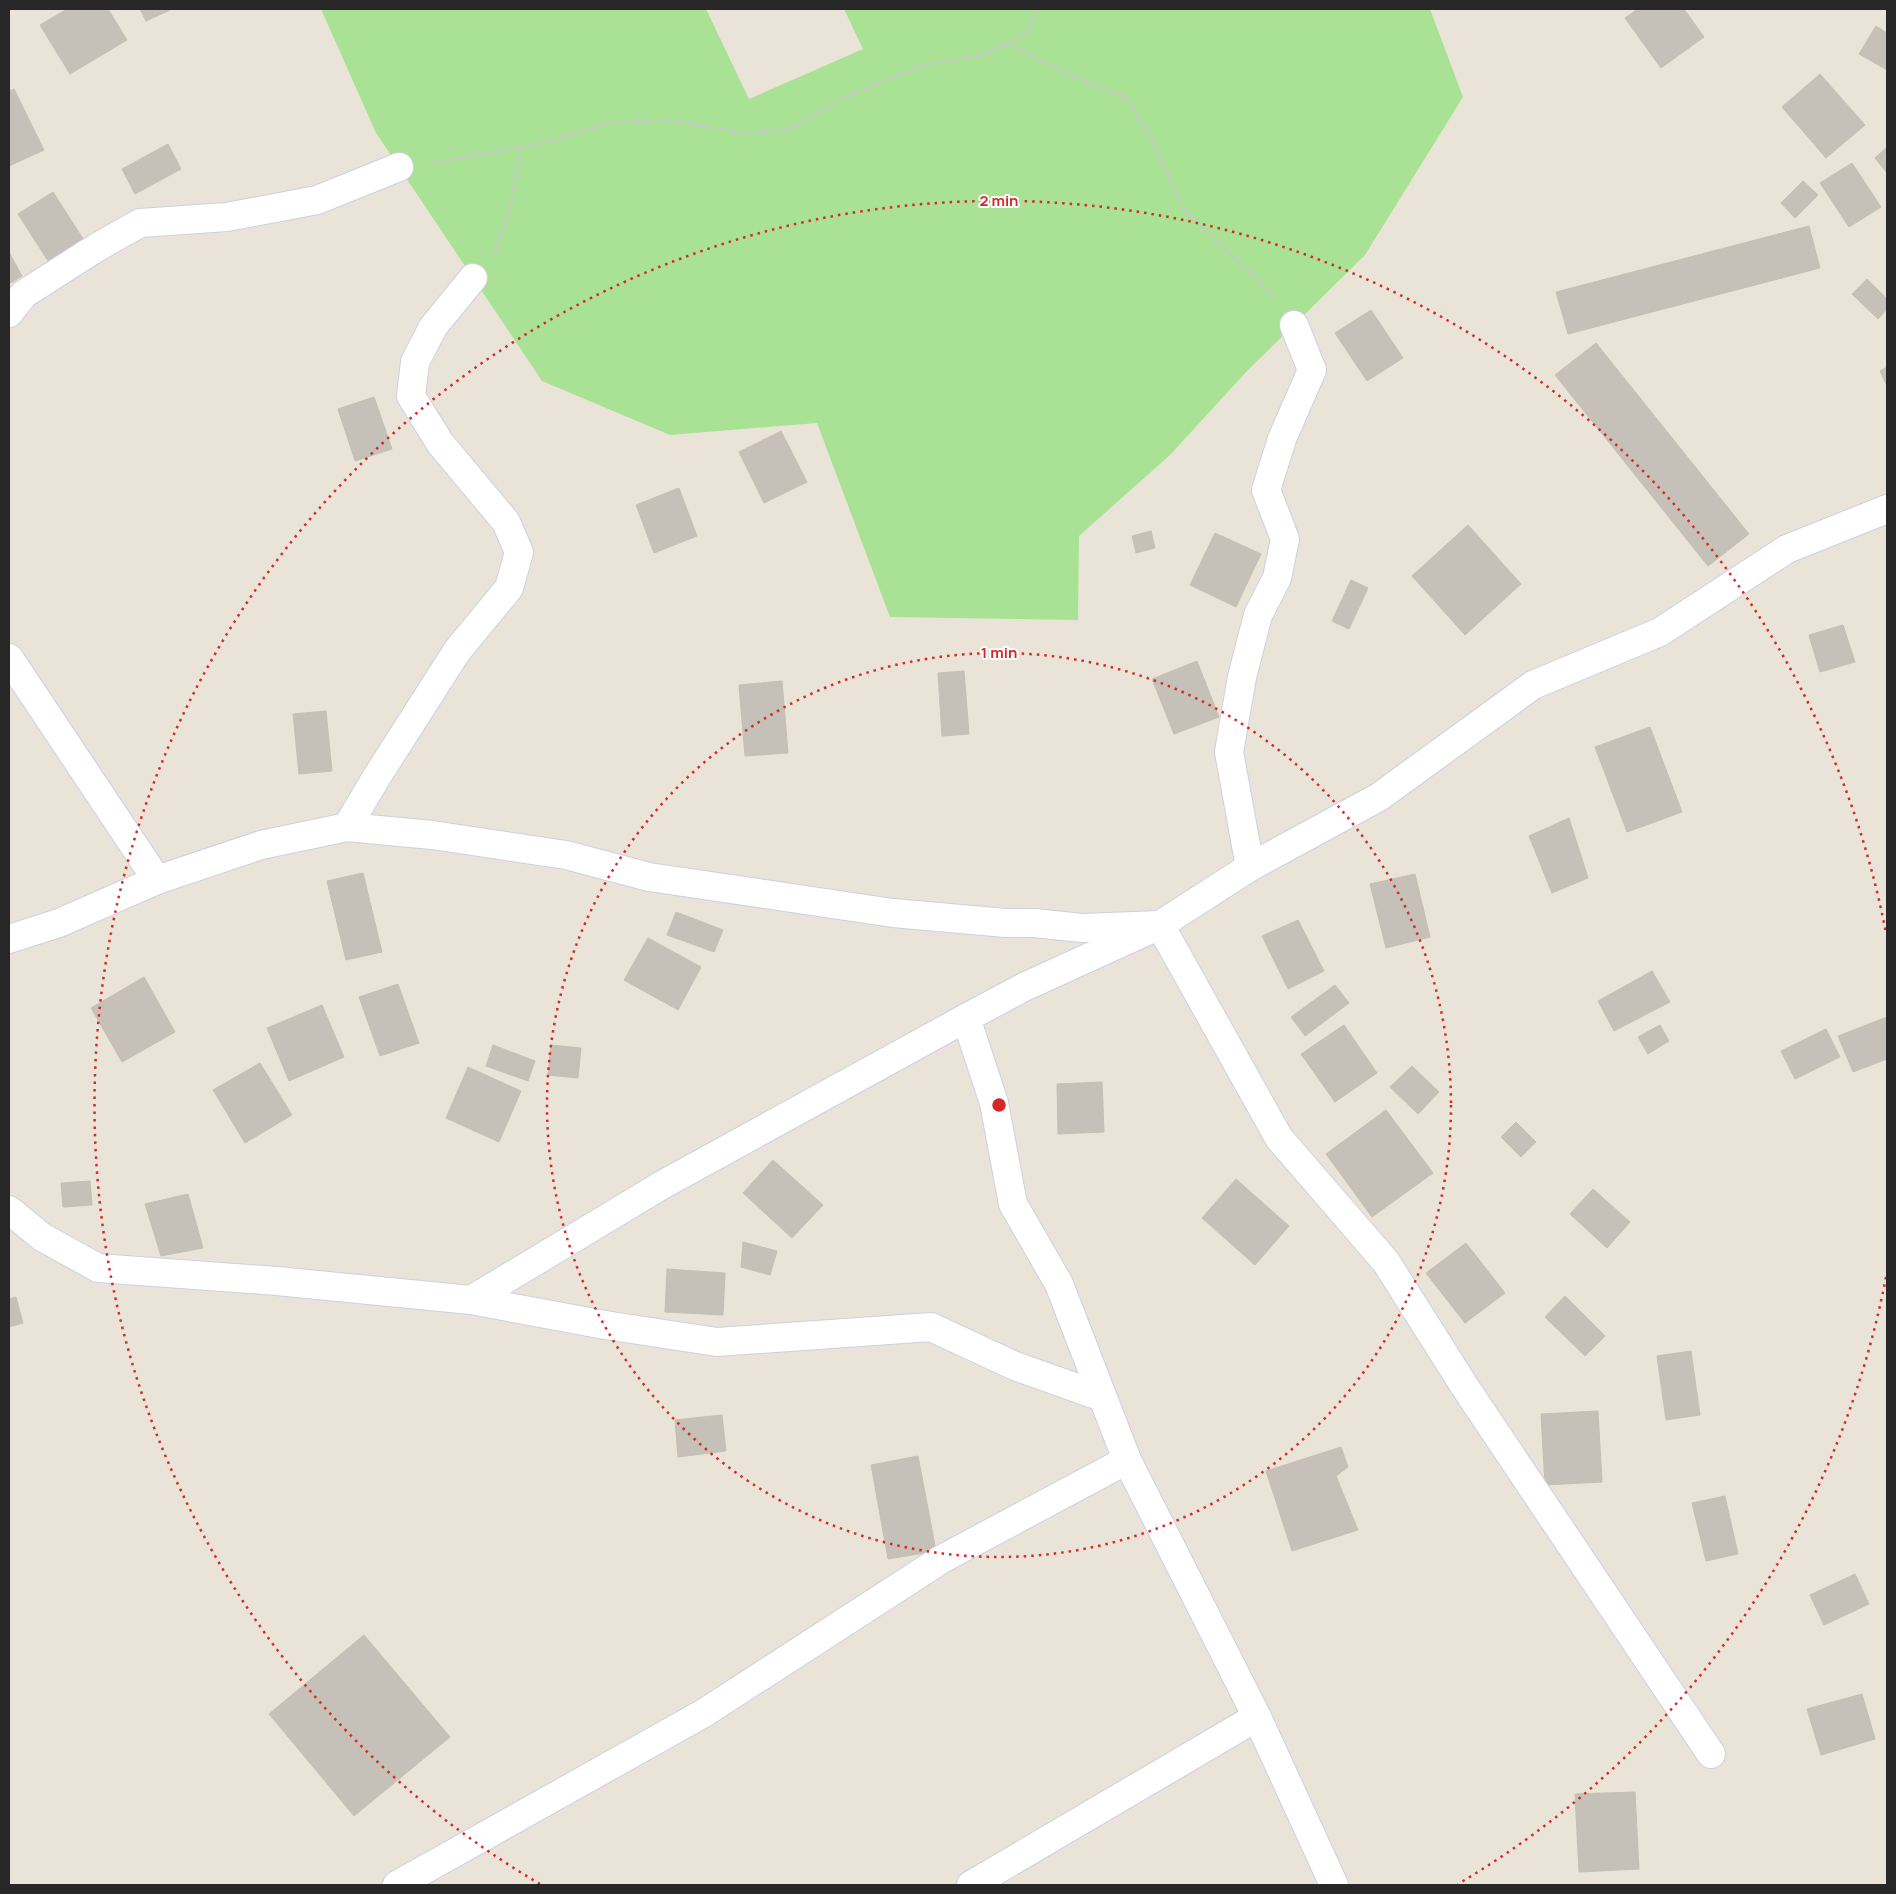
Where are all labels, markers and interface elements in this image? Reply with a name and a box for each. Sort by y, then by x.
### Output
text: 2 min [979,190,1019,211]
text: 1 min [981,642,1017,663]
centre of rings [990,1096,1008,1114]

